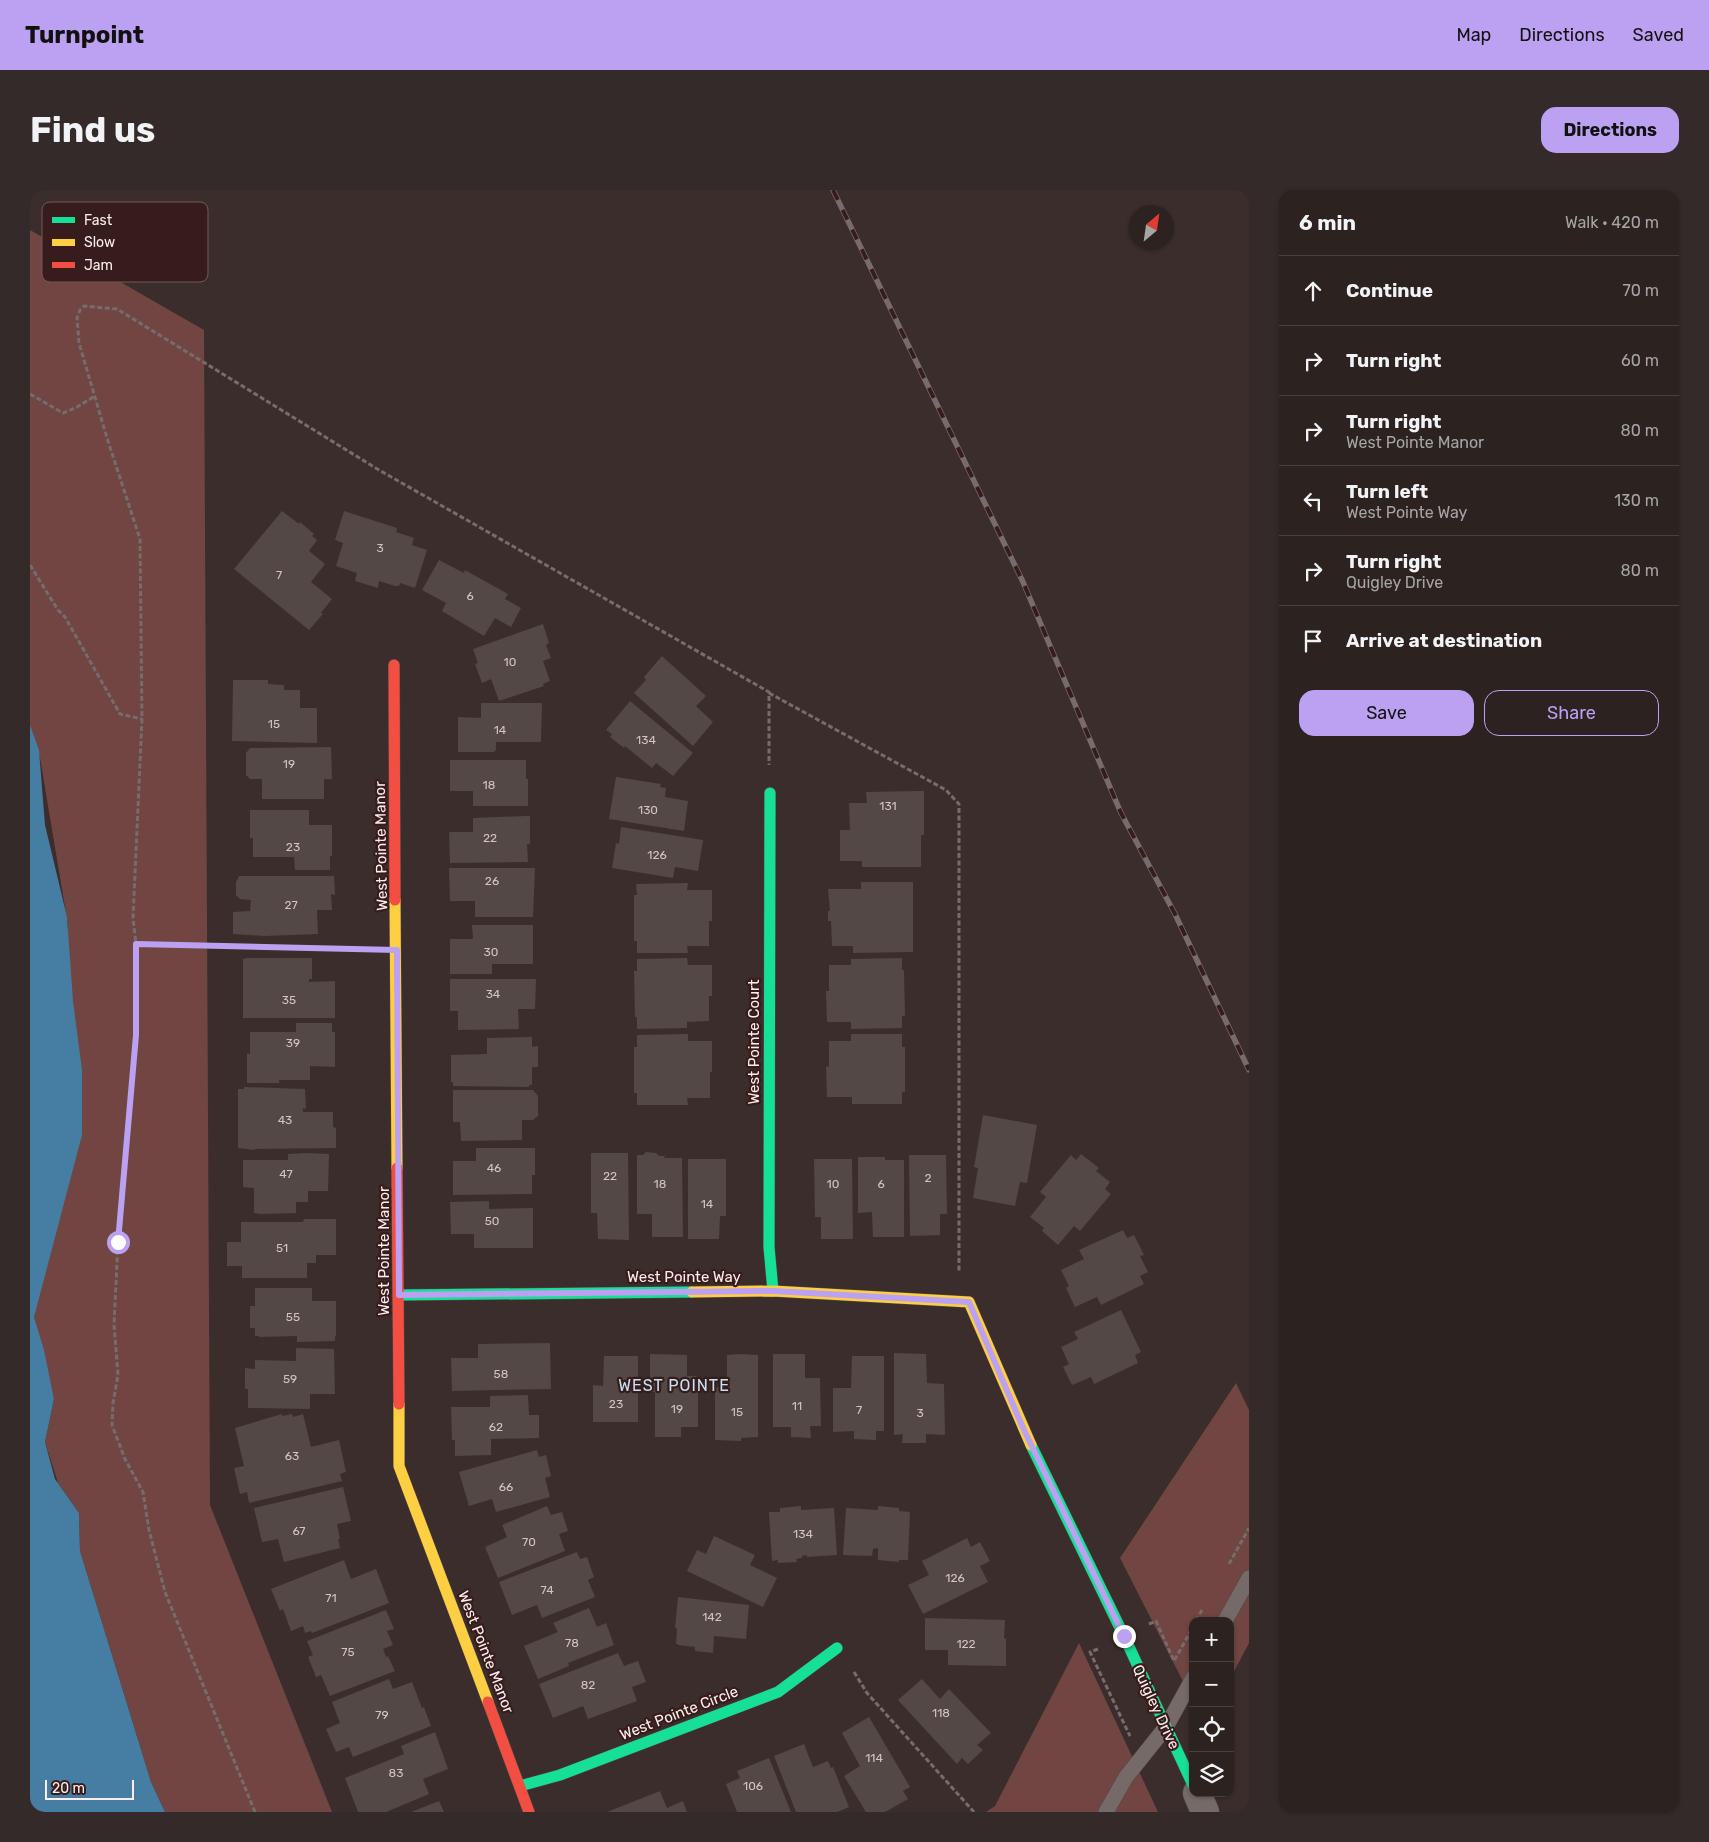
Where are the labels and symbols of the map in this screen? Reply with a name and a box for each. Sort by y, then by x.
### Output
legend [42,202,208,282]
north arrow [1129,205,1174,250]
text: Fast [84,212,113,229]
text: Slow [84,234,115,251]
text: Jam [84,257,113,274]
house number: 3 [376,541,384,555]
house number: 7 [276,568,282,582]
house number: 6 [466,589,474,603]
house number: 10 [504,655,516,669]
house number: 15 [268,717,280,731]
house number: 14 [494,723,507,737]
house number: 134 [636,733,656,747]
house number: 19 [283,757,295,771]
house number: 18 [483,778,495,792]
street label: West Pointe Manor [371,781,391,911]
house number: 131 [879,799,897,813]
house number: 130 [638,803,658,817]
house number: 22 [483,831,497,845]
house number: 23 [286,840,300,854]
house number: 126 [647,848,667,862]
house number: 26 [485,874,499,888]
house number: 27 [284,898,298,912]
house number: 30 [484,945,498,959]
street label: West Pointe Court [745,979,763,1105]
house number: 34 [486,987,501,1001]
house number: 35 [282,993,296,1007]
house number: 39 [286,1036,300,1050]
house number: 43 [278,1113,292,1127]
house number: 46 [487,1161,501,1175]
house number: 47 [279,1167,293,1181]
house number: 22 [603,1169,617,1183]
house number: 2 [924,1171,932,1185]
house number: 18 [654,1177,666,1191]
house number: 10 [827,1177,839,1191]
house number: 6 [877,1177,885,1191]
street label: West Pointe Manor [375,1186,393,1316]
house number: 14 [701,1197,714,1211]
house number: 50 [485,1214,499,1228]
route start [107,1231,130,1254]
house number: 51 [276,1241,288,1255]
street label: West Pointe Way [627,1268,741,1286]
house number: 55 [286,1310,300,1324]
house number: 58 [494,1367,508,1381]
house number: 59 [283,1372,297,1386]
district label: WEST POINTE [618,1376,730,1395]
house number: 23 [609,1397,623,1411]
house number: 11 [792,1399,802,1413]
house number: 19 [671,1402,683,1416]
house number: 7 [856,1403,862,1417]
house number: 15 [731,1405,743,1419]
house number: 3 [916,1406,924,1420]
house number: 62 [489,1420,503,1434]
house number: 63 [285,1449,299,1463]
house number: 66 [499,1480,513,1494]
house number: 67 [292,1524,306,1538]
house number: 134 [793,1527,813,1541]
house number: 70 [522,1535,536,1549]
house number: 126 [945,1571,965,1585]
house number: 74 [540,1583,554,1597]
street label: West Pointe Manor [454,1588,518,1716]
house number: 71 [325,1591,337,1605]
house number: 142 [702,1610,722,1624]
route end [1113,1625,1136,1648]
house number: 78 [565,1636,579,1650]
house number: 122 [956,1637,976,1651]
house number: 75 [341,1645,355,1659]
street label: Quigley Drive [1129,1662,1183,1752]
house number: 82 [581,1678,595,1692]
street label: West Pointe Circle [617,1682,741,1744]
house number: 118 [932,1706,950,1720]
house number: 79 [375,1708,389,1722]
house number: 114 [865,1751,883,1765]
house number: 83 [389,1766,403,1780]
scale bar [45,1777,134,1800]
house number: 106 [743,1779,763,1793]

